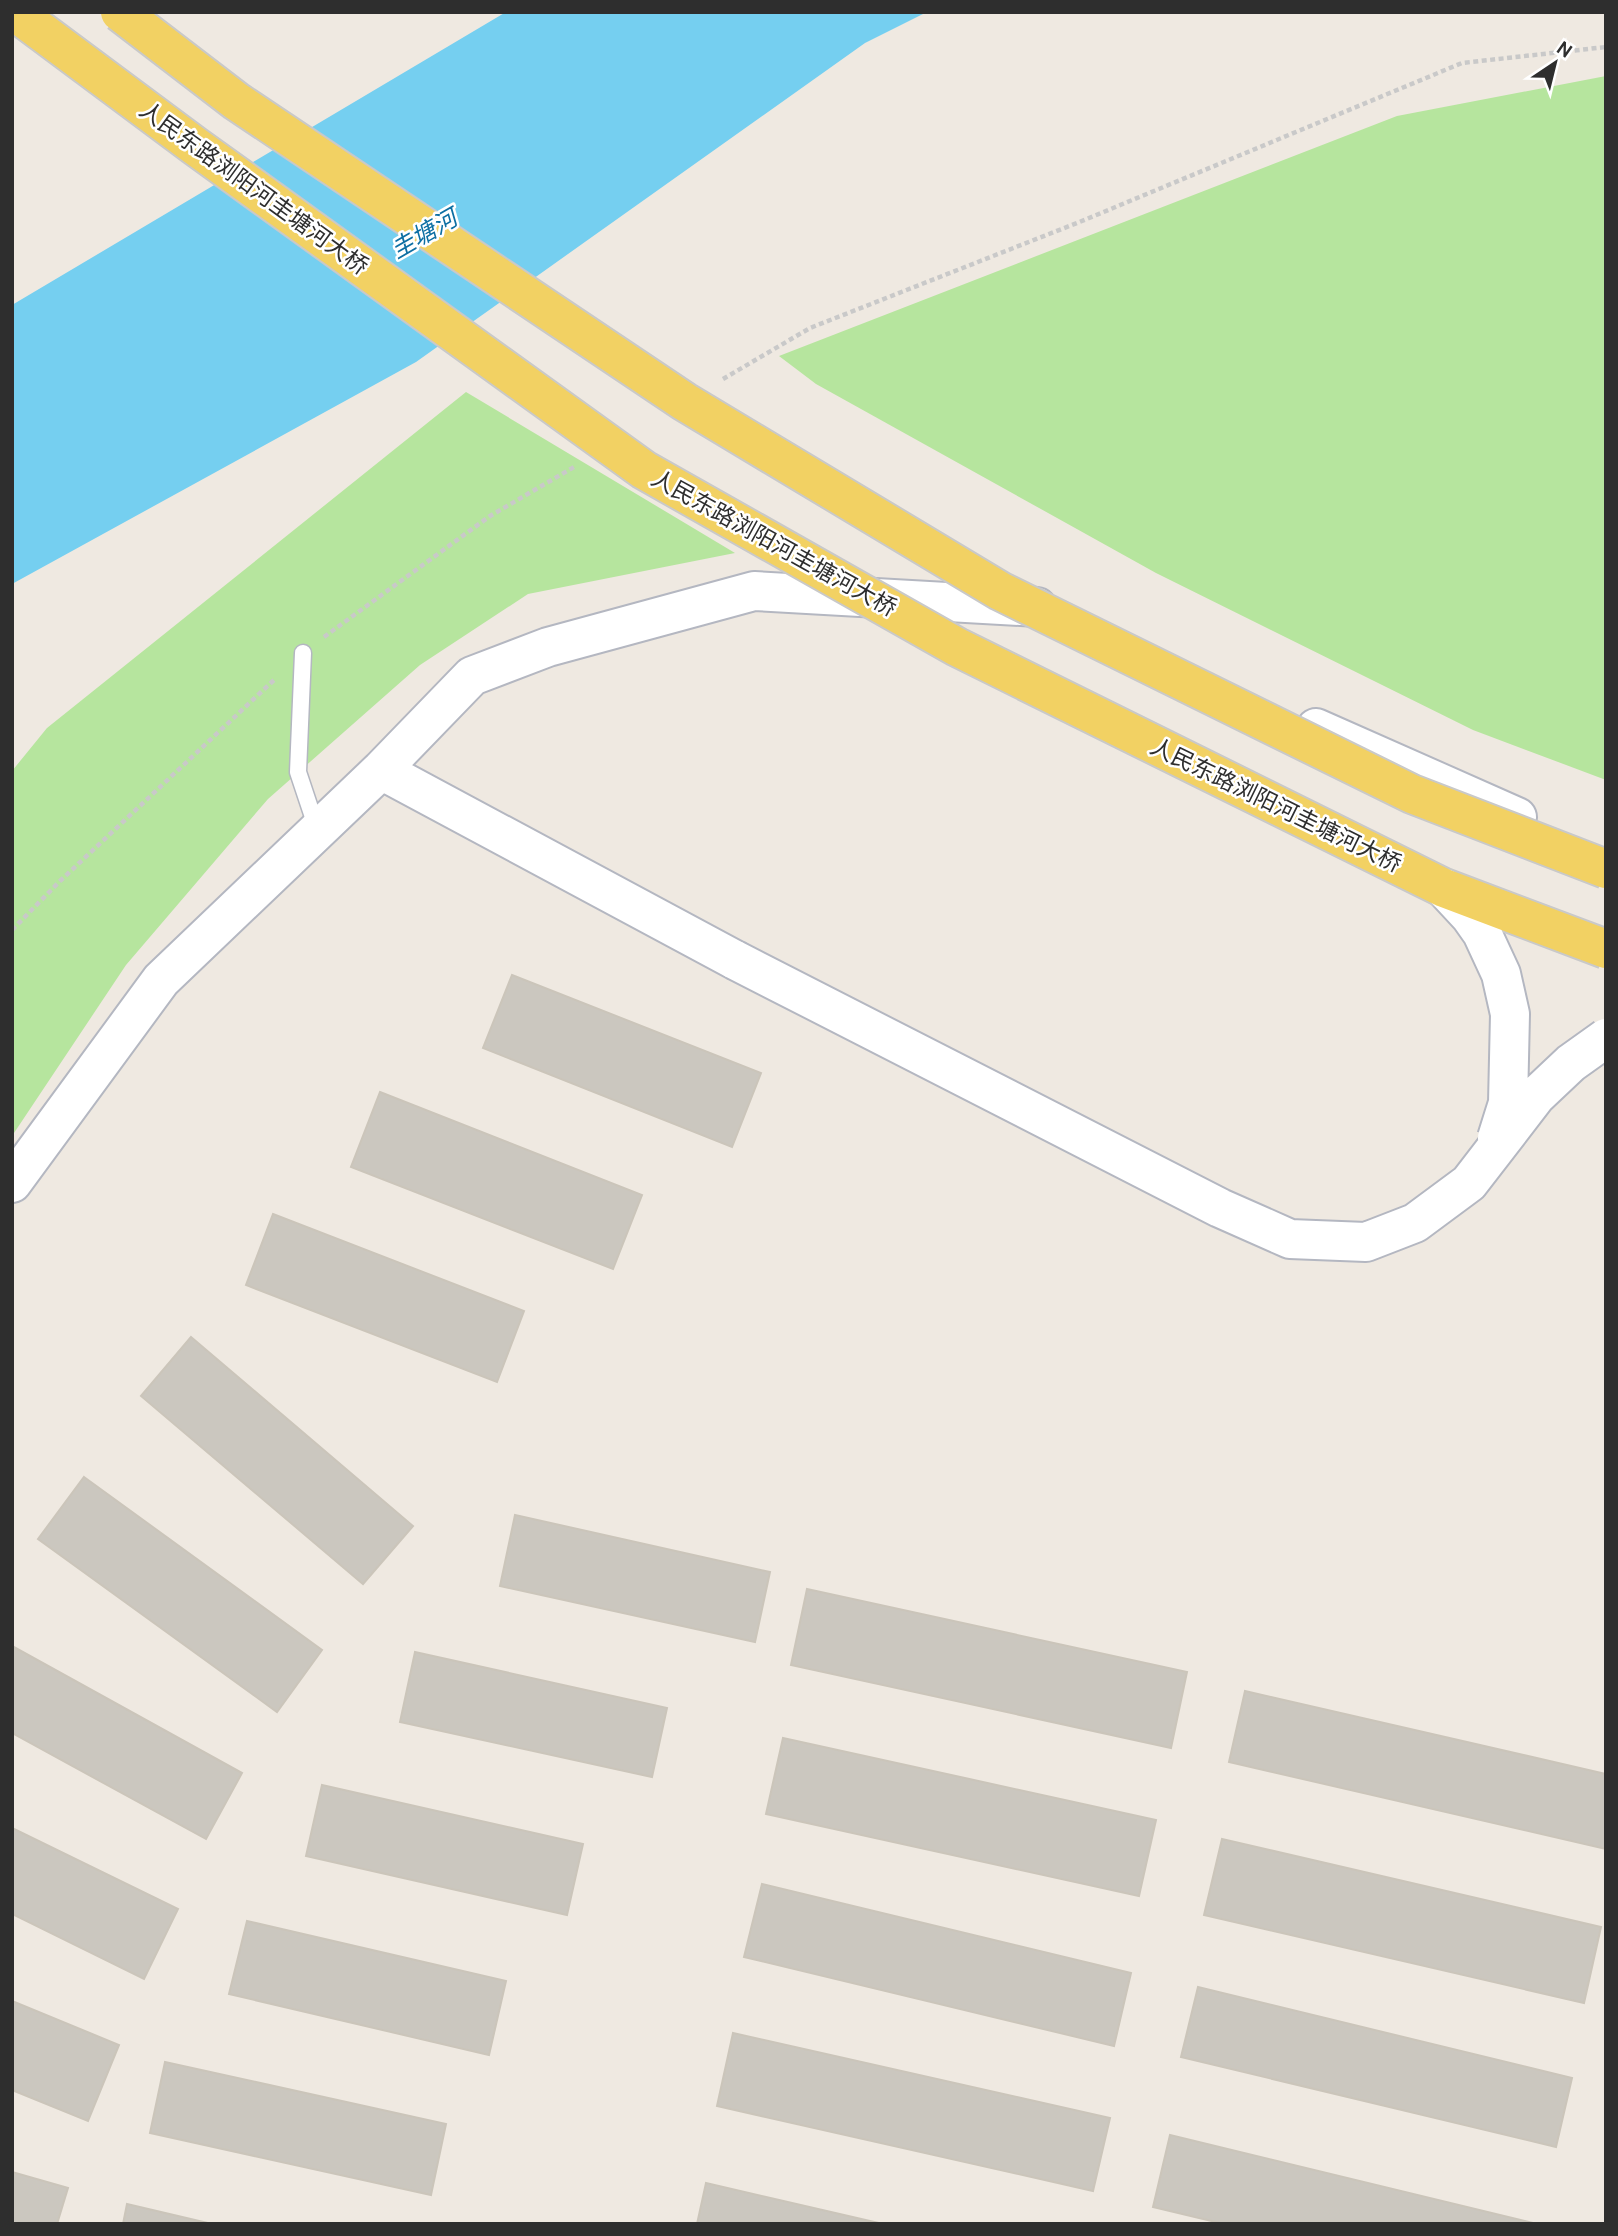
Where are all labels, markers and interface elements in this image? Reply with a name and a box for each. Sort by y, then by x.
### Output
north arrow [1520,28,1590,98]
text: N [1552,36,1577,63]
street label: 人民东路浏阳河圭塘河大桥 [134,96,374,280]
water label: 圭塘河 [385,201,466,264]
street label: 人民东路浏阳河圭塘河大桥 [647,464,901,622]
street label: 人民东路浏阳河圭塘河大桥 [1146,732,1406,878]

